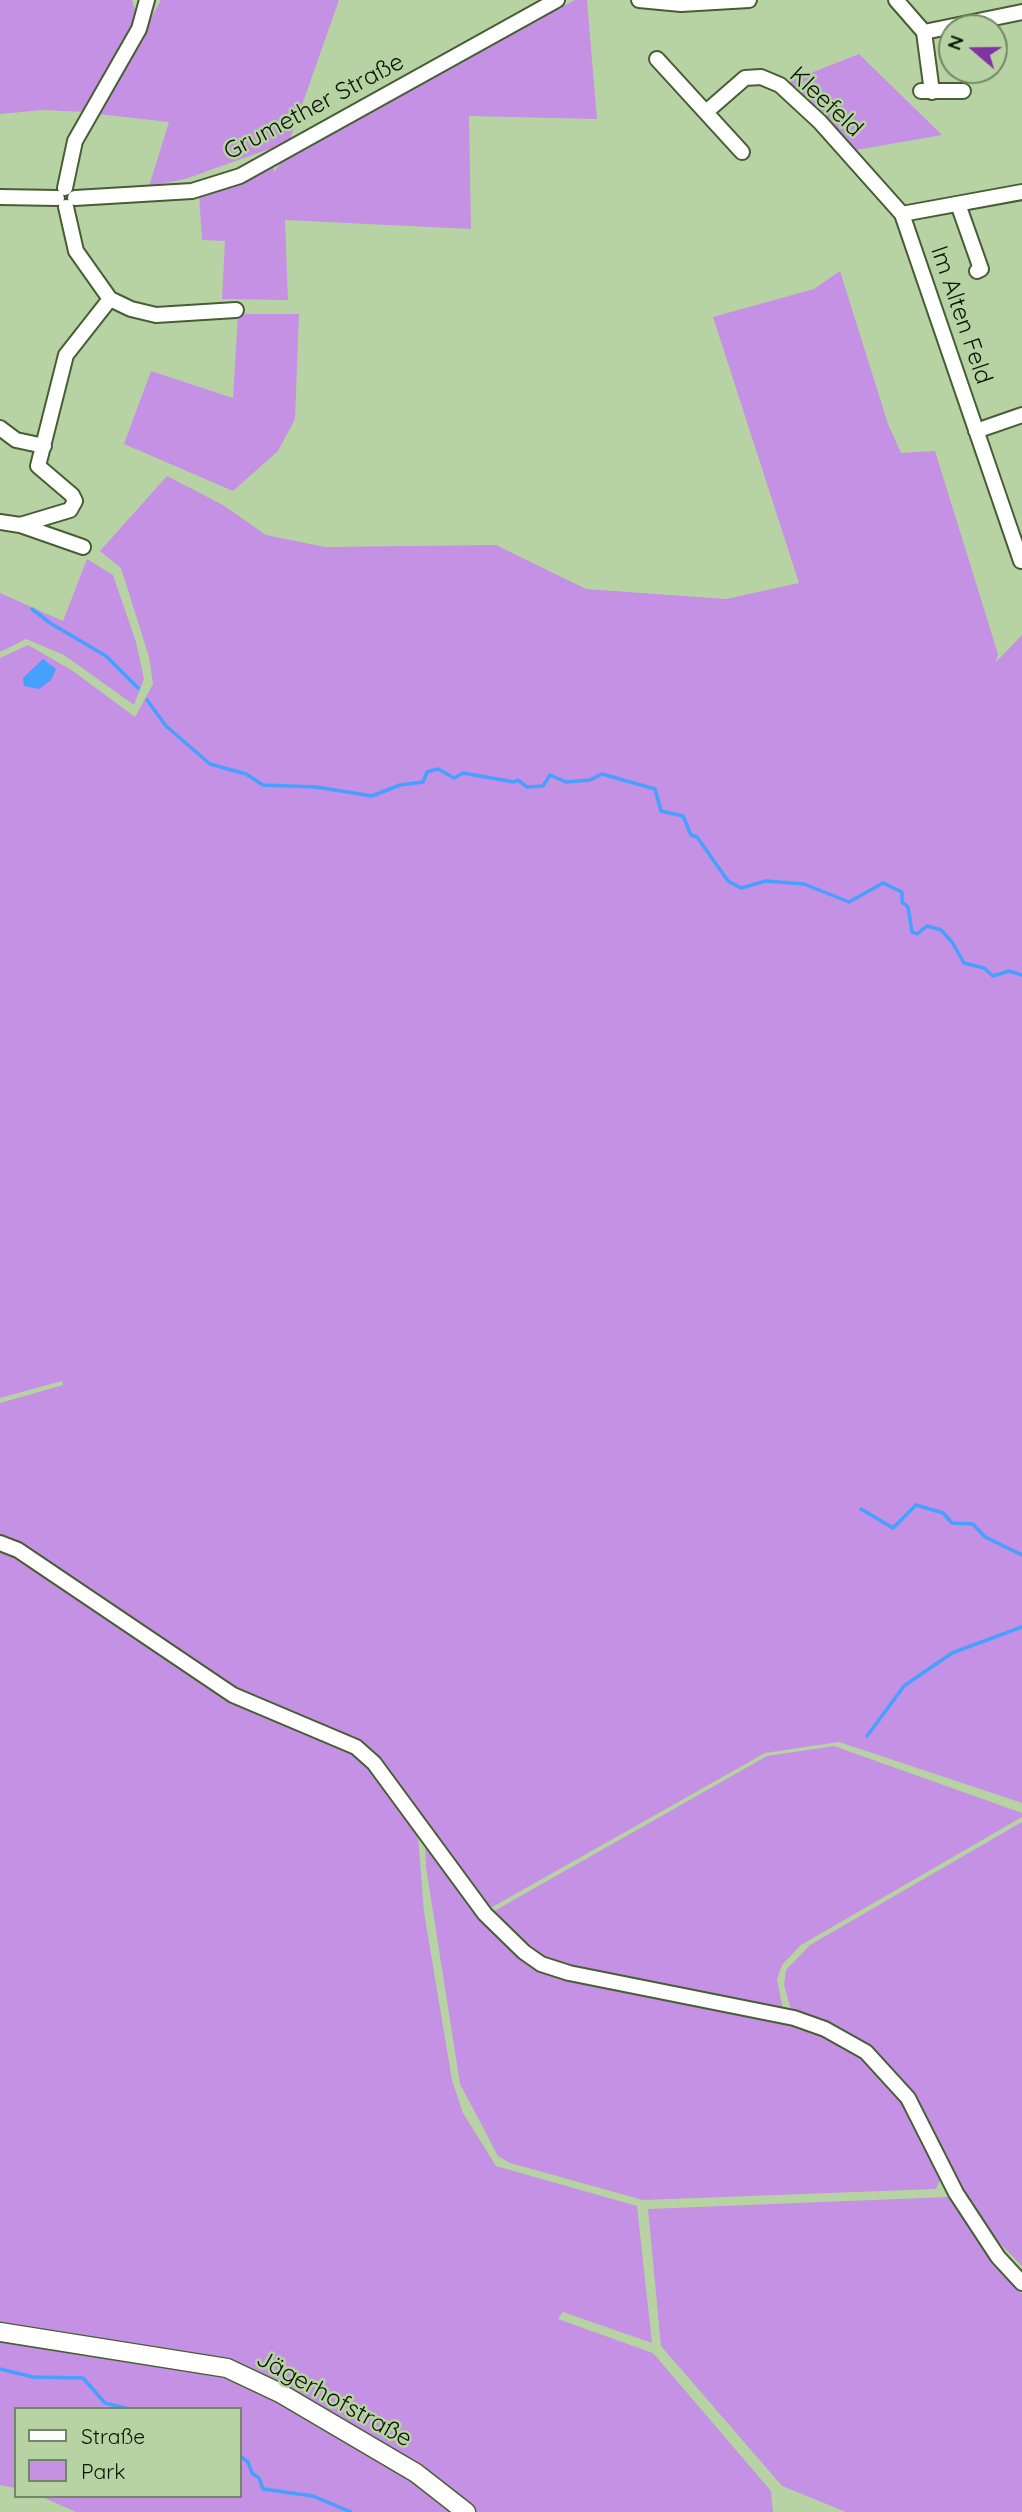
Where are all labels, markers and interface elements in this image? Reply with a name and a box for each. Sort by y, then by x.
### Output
north arrow [938,14,1008,84]
text: N [941,32,969,53]
street label: Grumether Straße [219,47,409,167]
street label: Kleefeld [783,61,869,143]
street label: Im Alten Feld [924,242,998,388]
street label: Jägerhofstraße [251,2344,417,2454]
legend [14,2407,242,2498]
text: Straße [81,2423,145,2449]
text: Park [81,2458,125,2484]

